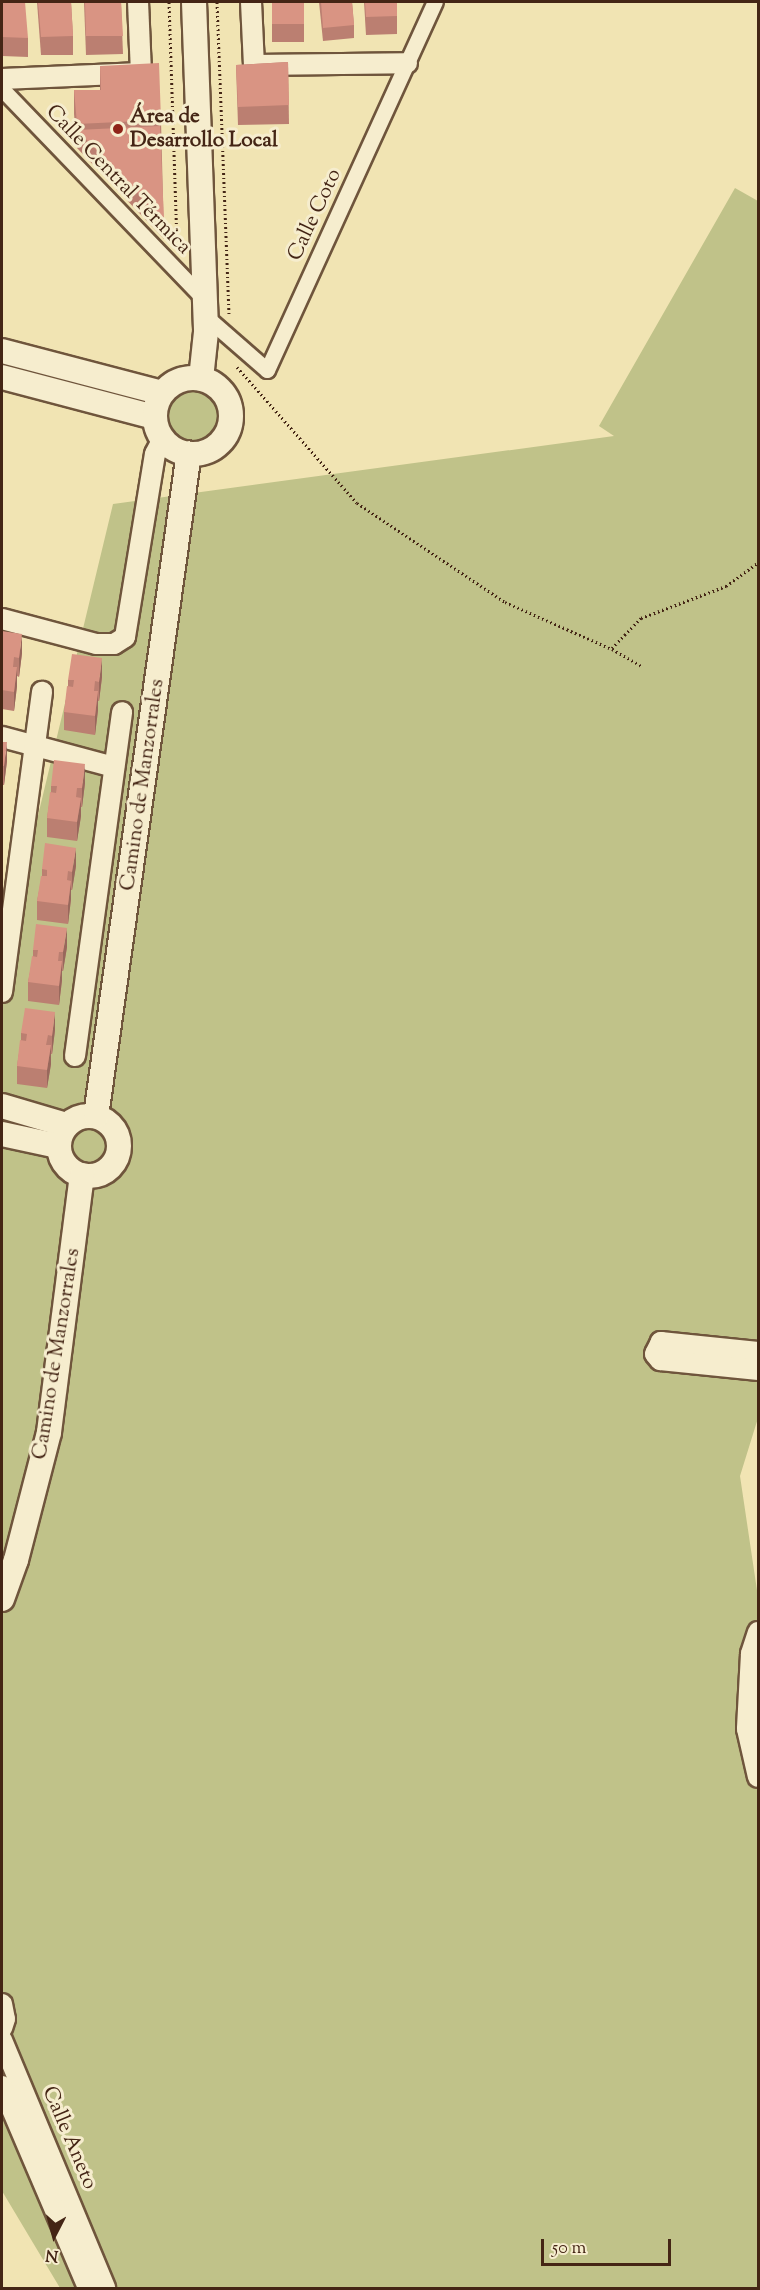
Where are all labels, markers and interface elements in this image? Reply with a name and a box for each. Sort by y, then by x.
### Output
street label: Calle Central Térmica [40,100,196,260]
place label: Área de Desarrollo Local [130,104,278,154]
marker: Área de Desarrollo Local [111,122,125,136]
street label: Calle Coto [283,165,347,265]
street label: Camino de Manzorrales [116,677,170,893]
street label: Camino de Manzorrales [28,1247,86,1461]
street label: Calle Aneto [36,2083,102,2193]
north arrow [24,2206,84,2266]
scale bar [544,2227,674,2265]
text: 50 m [552,2236,586,2262]
text: N [45,2242,60,2267]

